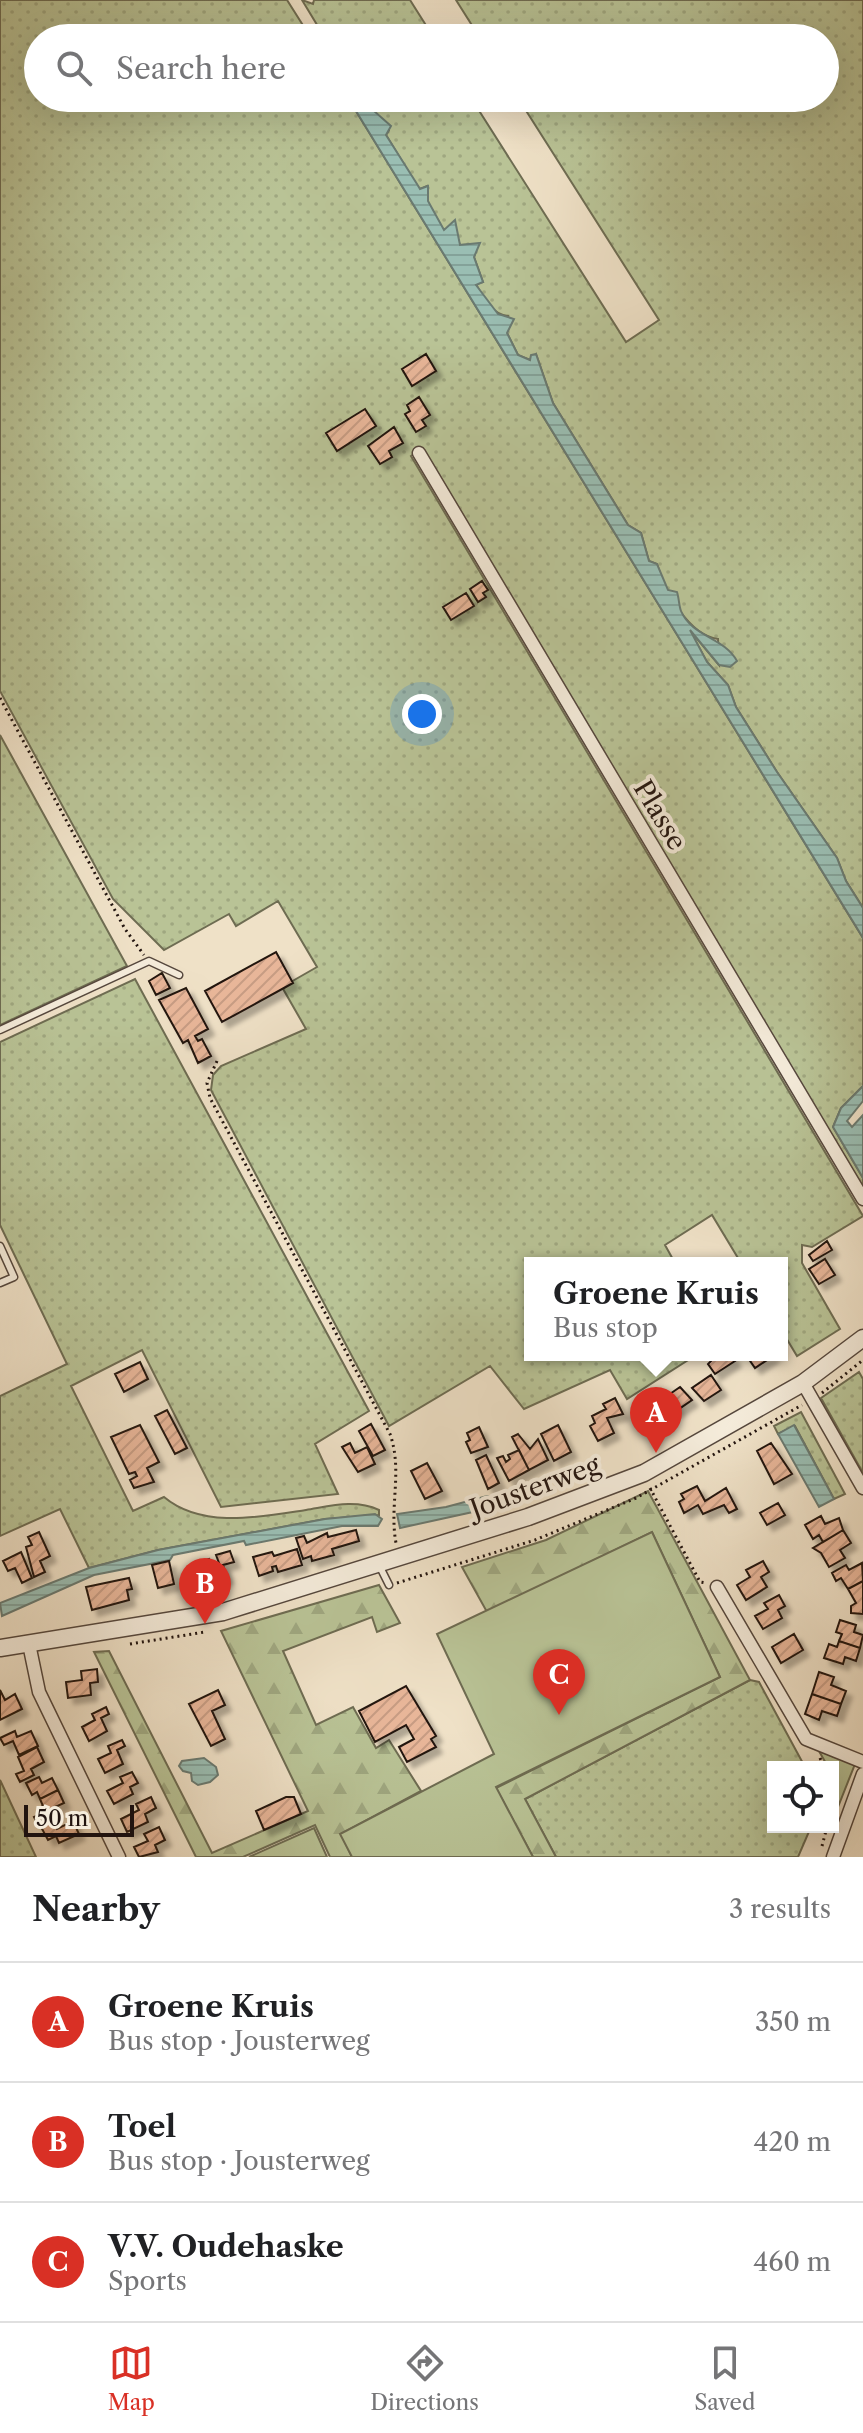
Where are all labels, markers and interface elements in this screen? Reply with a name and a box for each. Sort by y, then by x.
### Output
search box [24,24,839,112]
icon: search [52,46,96,90]
text: Search here [116,50,286,87]
your location [402,694,442,734]
street label: Plasse [627,774,693,856]
popup [524,1257,788,1361]
text: Groene Kruis [553,1275,759,1312]
text: Bus stop [553,1312,658,1344]
pin: A [630,1387,682,1453]
street label: Jousterweg [462,1449,605,1527]
pin: B [179,1558,231,1624]
pin: C [533,1649,585,1715]
map controls [767,1761,839,1833]
button: locate [767,1761,839,1833]
scale bar [24,1801,134,1837]
text: 50 m [36,1805,88,1832]
text: Nearby [32,1888,160,1930]
text: 3 results [729,1893,831,1925]
text: Groene Kruis [108,1988,314,2025]
text: A [48,2006,68,2038]
text: 350 m [755,2006,831,2038]
text: Bus stop · Jousterweg [108,2025,370,2057]
text: Toel [108,2108,176,2145]
text: B [48,2126,68,2158]
text: 420 m [753,2126,831,2158]
text: Bus stop · Jousterweg [108,2145,370,2177]
text: V.V. Oudehaske [108,2228,344,2265]
text: C [48,2246,68,2278]
text: 460 m [753,2246,831,2278]
text: Sports [108,2265,187,2297]
tab: Map [108,2341,155,2416]
tab: Directions [370,2341,479,2416]
tab: Saved [694,2341,755,2416]

